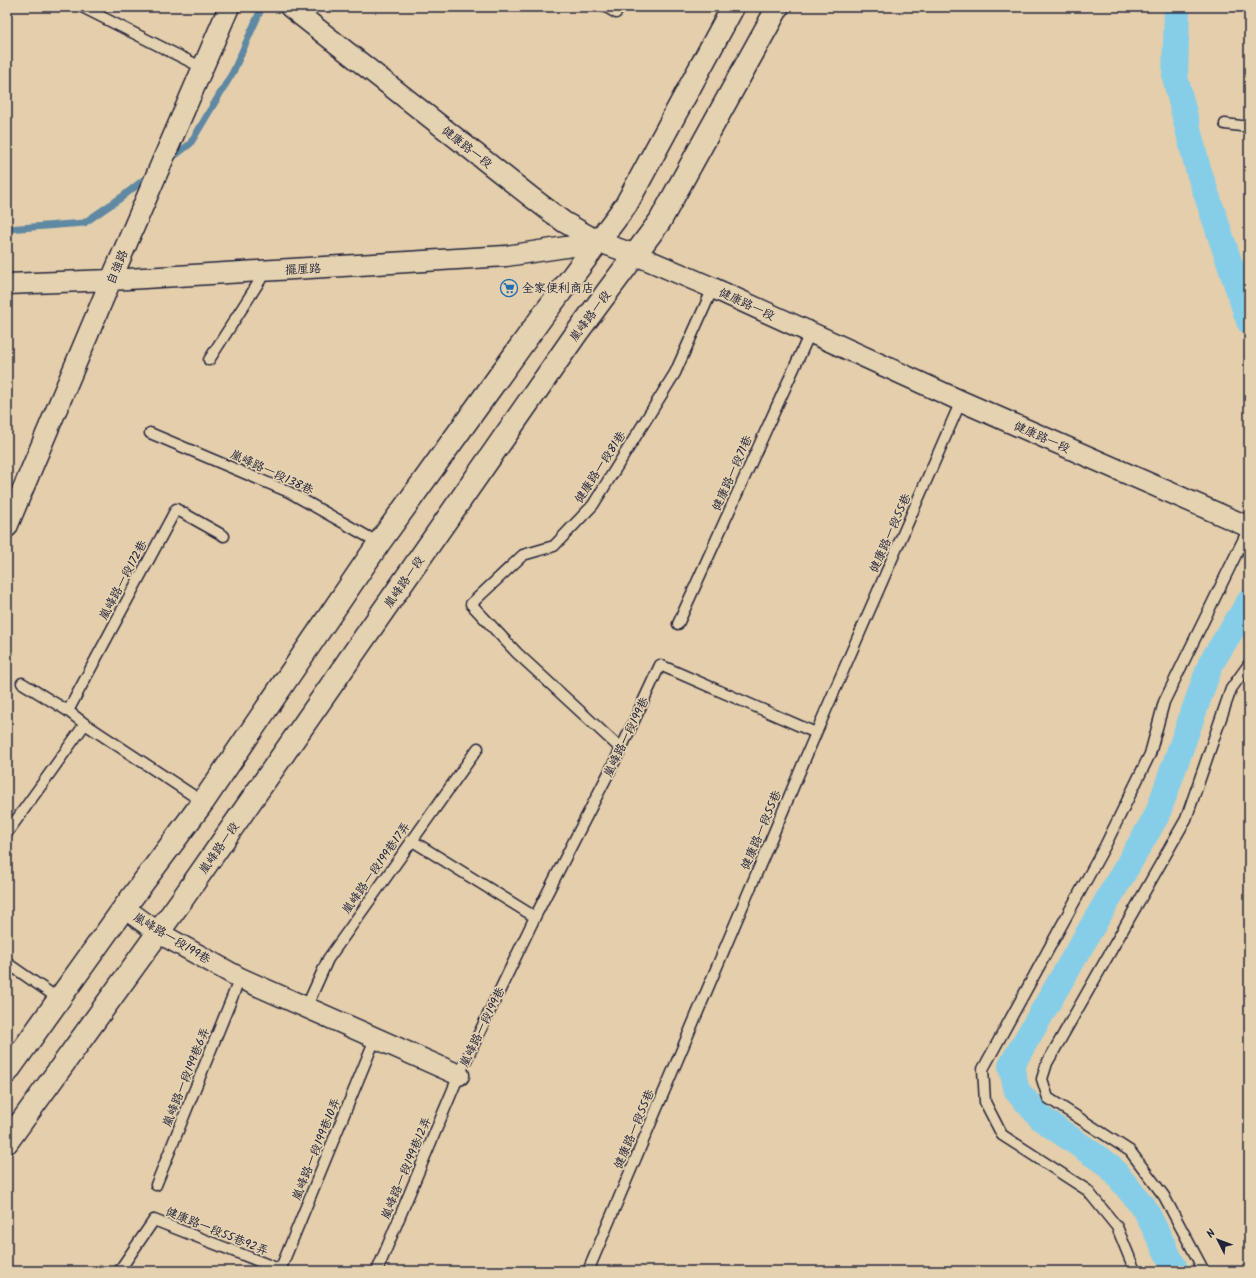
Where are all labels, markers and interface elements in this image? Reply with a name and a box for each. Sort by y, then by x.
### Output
street label: 健康路一段 [437,121,496,173]
street label: 自強路 [102,247,133,287]
street label: 擺厘路 [285,259,322,280]
supermarket icon: 全家便利商店 [499,278,519,298]
place label: 全家便利商店 [522,279,594,298]
street label: 健康路一段 [716,283,778,326]
street label: 嵐峰路一段 [565,287,616,346]
street label: 健康路一段 [1011,417,1073,458]
street label: 健康路一段81巷 [570,427,631,507]
street label: 健康路一段71巷 [707,432,758,514]
street label: 嵐峰路一段138巷 [227,445,317,500]
street label: 健康路一段55巷 [865,491,916,576]
street label: 嵐峰路一段172巷 [94,537,153,624]
street label: 嵐峰路一段 [379,552,429,612]
street label: 嵐峰路一段199巷 [599,694,654,781]
street label: 健康路一段55巷 [736,787,787,873]
street label: 嵐峰路一段 [194,818,244,878]
street label: 嵐峰路一段199巷17弄 [337,818,415,918]
street label: 嵐峰路一段199巷 [129,908,214,969]
street label: 嵐峰路一段199巷 [455,984,510,1071]
street label: 嵐峰路一段199巷6弄 [158,1024,215,1130]
street label: 健康路一段55巷 [609,1086,660,1172]
street label: 嵐峰路一段199巷10弄 [287,1095,346,1203]
street label: 嵐峰路一段199巷12弄 [376,1114,437,1223]
street label: 健康路一段55巷92弄 [162,1202,271,1261]
north arrow [1198,1220,1238,1260]
text: N [1202,1225,1220,1243]

